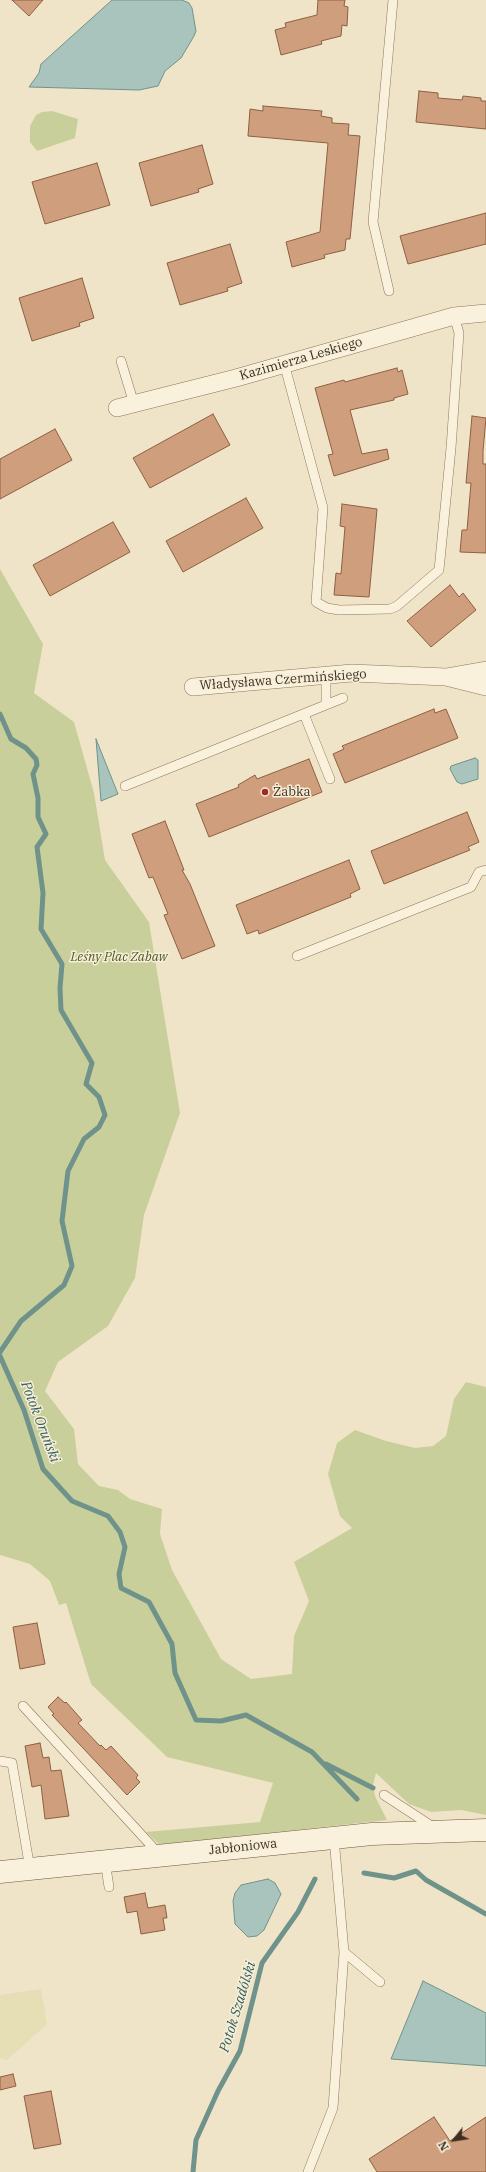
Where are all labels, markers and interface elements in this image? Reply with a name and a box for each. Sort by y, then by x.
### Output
street label: Kazimierza Leskiego [238,334,364,384]
street label: Władysława Czermińskiego [199,666,367,694]
place label: Żabka [273,784,311,800]
marker: Żabka [260,787,270,797]
park label: Leśny Plac Zabaw [70,949,168,965]
water label: Potok Oruński [17,1379,63,1465]
street label: Jabłoniowa [208,1836,278,1858]
water label: Potok Szadólski [216,1960,260,2054]
north arrow [434,2120,474,2160]
text: N [435,2139,452,2153]

